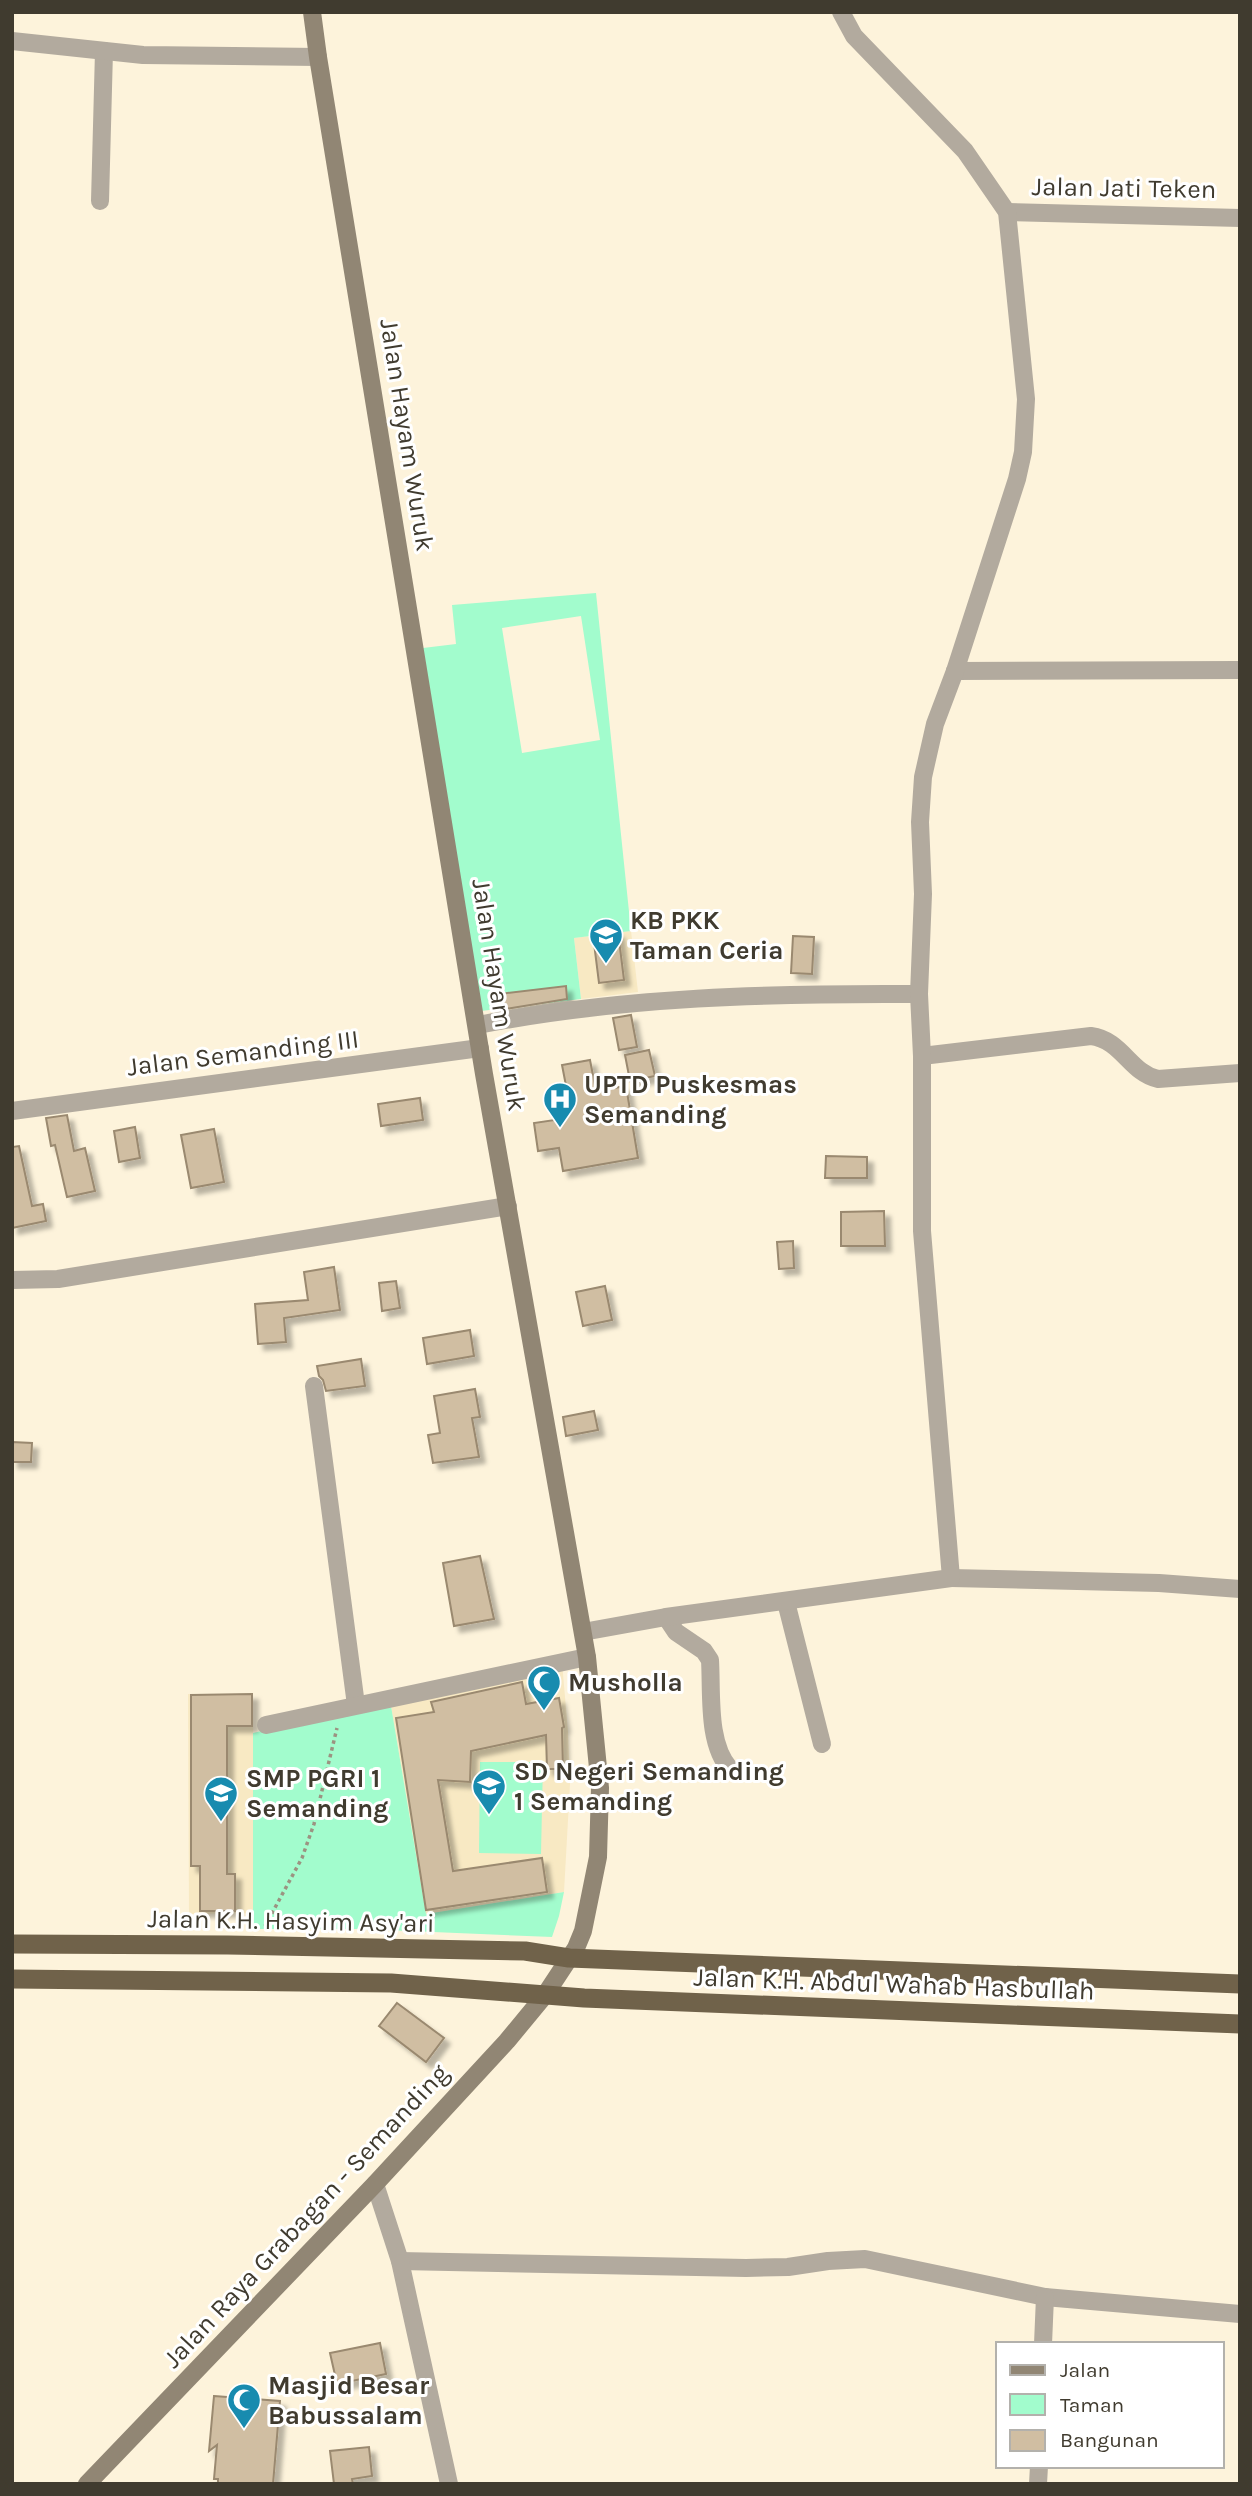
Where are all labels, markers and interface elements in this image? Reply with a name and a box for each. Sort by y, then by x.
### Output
street label: Jalan Jati Teken [1031,171,1217,205]
street label: Jalan Hayam Wuruk [373,317,441,553]
street label: Jalan Hayam Wuruk [465,877,533,1113]
place label: KB PKK Taman Ceria [630,905,783,966]
school or university icon: KB PKK Taman Ceria [587,916,625,965]
street label: Jalan Semanding III [125,1023,361,1083]
place label: UPTD Puskesmas Semanding [584,1069,797,1130]
hospital icon: UPTD Puskesmas Semanding [541,1080,579,1129]
mosque icon: Musholla [525,1663,563,1712]
place label: Musholla [568,1667,683,1698]
place label: SD Negeri Semanding 1 Semanding [514,1756,784,1817]
place label: SMP PGRI 1 Semanding [246,1763,388,1824]
school or university icon: SD Negeri Semanding 1 Semanding [470,1767,508,1816]
school or university icon: SMP PGRI 1 Semanding [202,1774,240,1823]
street label: Jalan K.H. Hasyim Asy'ari [147,1903,435,1939]
street label: Jalan K.H. Abdul Wahab Hasbullah [693,1962,1095,2006]
street label: Jalan Raya Grabagan - Semanding [157,2057,455,2374]
legend [996,2342,1224,2468]
text: Jalan [1060,2358,1110,2382]
place label: Masjid Besar Babussalam [268,2370,430,2431]
mosque icon: Masjid Besar Babussalam [225,2381,263,2430]
text: Taman [1060,2393,1124,2417]
text: Bangunan [1060,2428,1159,2452]

